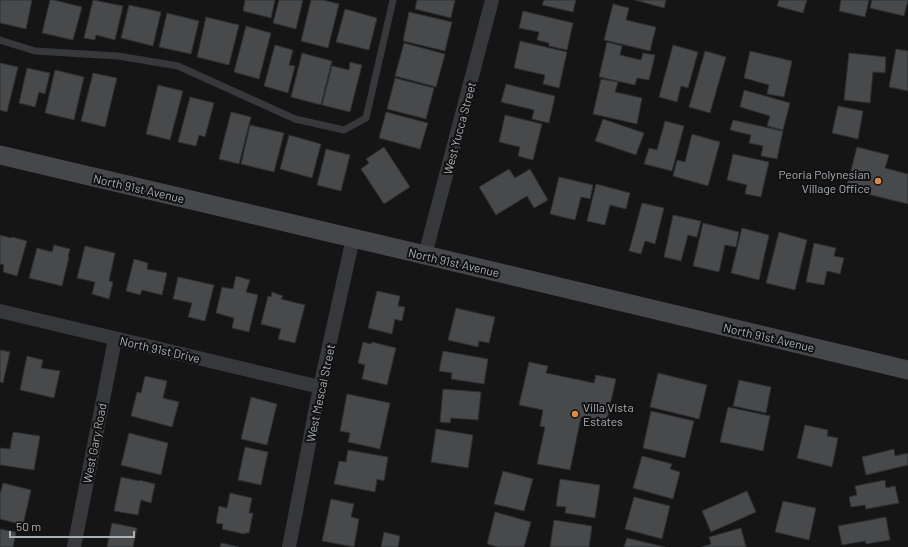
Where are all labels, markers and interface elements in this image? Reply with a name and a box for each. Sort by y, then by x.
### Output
street label: West Yucca Street [440,80,478,176]
place label: Peoria Polynesian Village Office [778,167,870,195]
street label: North 91st Avenue [92,171,186,205]
marker: Peoria Polynesian Village Office [873,176,883,186]
street label: North 91st Avenue [407,245,501,279]
street label: North 91st Avenue [722,320,816,354]
street label: North 91st Drive [119,333,201,365]
street label: West Mescal Street [303,343,337,443]
place label: Villa Vista Estates [583,400,634,428]
street label: West Gary Road [79,402,109,484]
marker: Villa Vista Estates [570,409,580,419]
scale bar [10,513,134,539]
text: 50 m [16,519,41,533]

